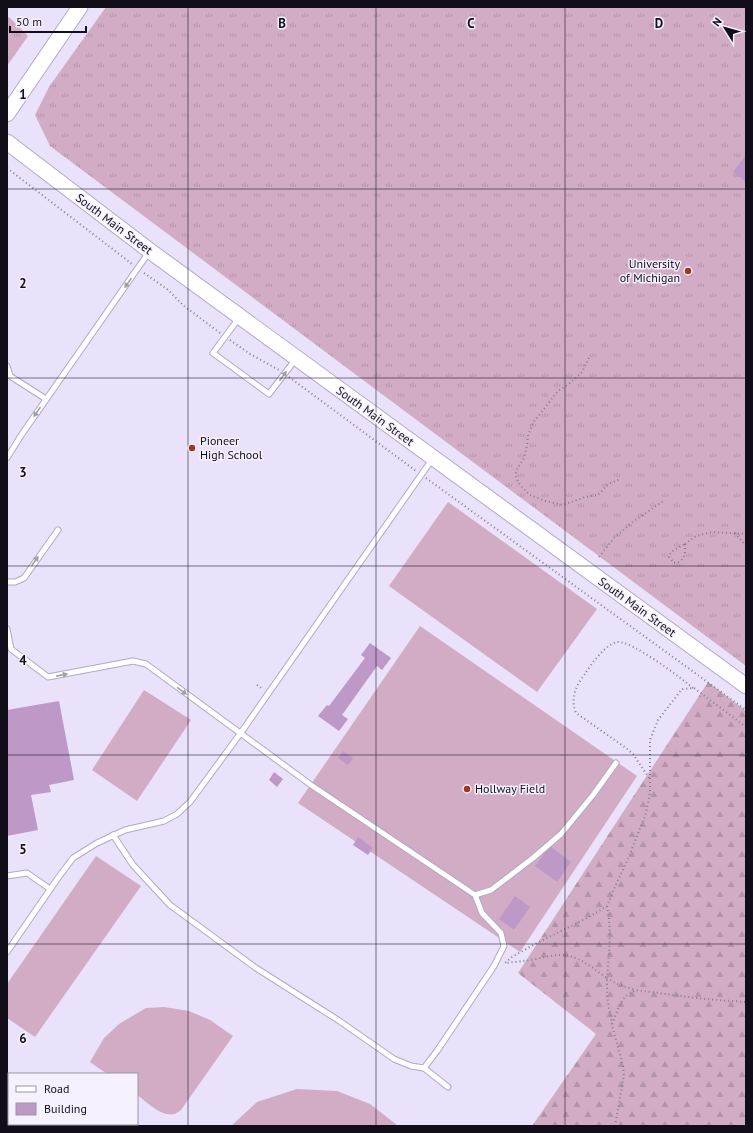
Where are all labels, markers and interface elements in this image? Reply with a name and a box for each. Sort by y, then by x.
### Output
scale bar [10,8,86,34]
north arrow [705,8,745,48]
text: 50 m [16,14,42,29]
text: B [278,15,286,32]
text: C [467,15,475,32]
text: D [655,15,663,32]
text: N [709,15,725,29]
text: 1 [19,86,27,103]
street label: South Main Street [73,190,156,257]
place label: University of Michigan [620,256,680,285]
marker: University of Michigan [683,266,693,276]
text: 2 [19,275,27,292]
one-way arrow [124,278,132,289]
one-way arrow [279,371,287,382]
street label: South Main Street [334,382,417,449]
one-way arrow [33,407,41,418]
place label: Pioneer High School [200,433,263,462]
marker: Pioneer High School [187,443,197,453]
text: 3 [19,464,27,481]
one-way arrow [31,556,40,567]
street label: South Main Street [596,573,679,640]
text: 4 [19,652,27,669]
one-way arrow [56,671,68,677]
one-way arrow [177,687,187,695]
place label: Hollway Field [475,781,545,796]
marker: Hollway Field [462,784,472,794]
text: 5 [19,841,27,858]
text: 6 [19,1030,27,1047]
legend [8,1073,138,1125]
text: Road [44,1081,69,1096]
text: Building [44,1101,87,1116]

